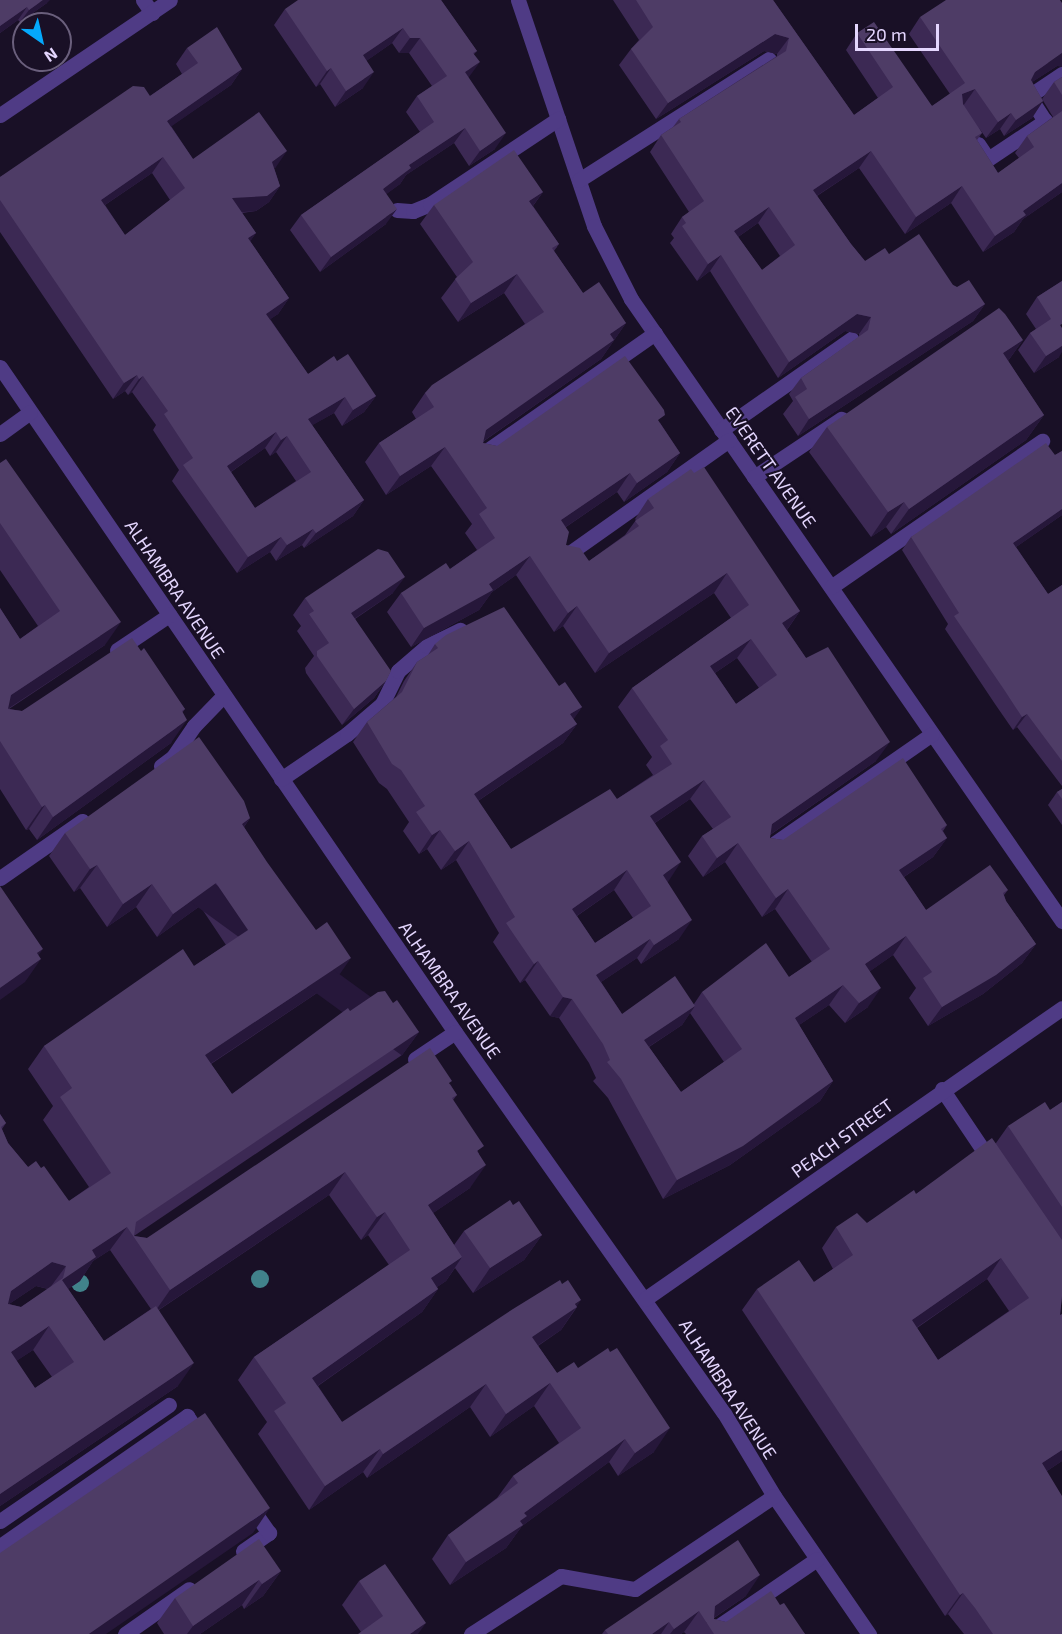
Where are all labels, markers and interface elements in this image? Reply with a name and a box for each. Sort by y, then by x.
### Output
north arrow [12,12,72,72]
scale bar [858,12,942,50]
text: 20 m [866,23,907,45]
text: N [41,45,61,67]
street label: EVERETT AVENUE [721,402,821,532]
street label: ALHAMBRA AVENUE [120,515,230,663]
street label: ALHAMBRA AVENUE [394,917,506,1063]
street label: PEACH STREET [787,1094,897,1182]
street label: ALHAMBRA AVENUE [674,1315,782,1463]

